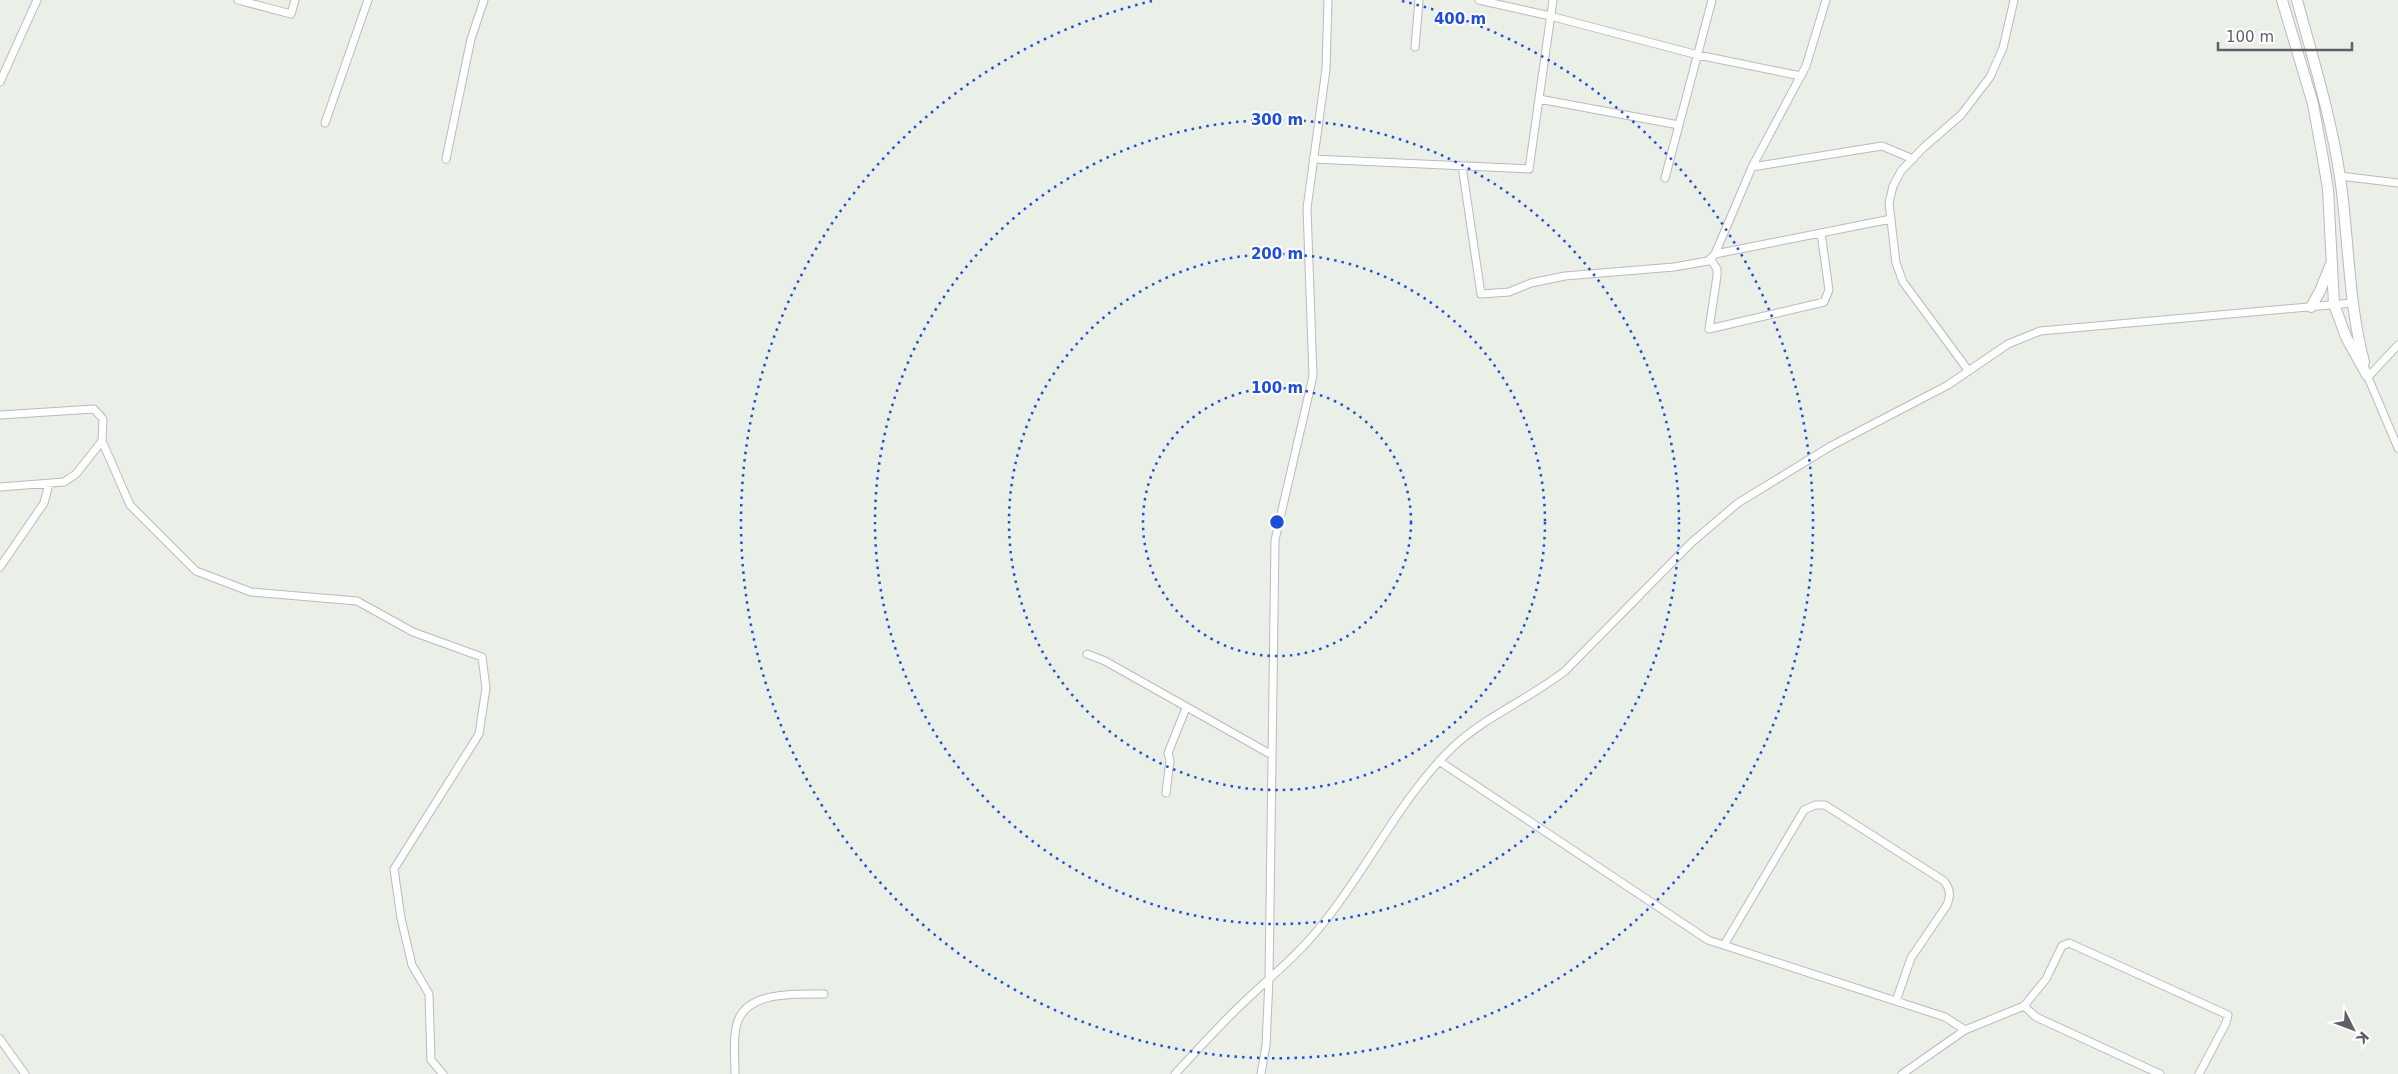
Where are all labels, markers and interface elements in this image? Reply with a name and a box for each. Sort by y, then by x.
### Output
text: 400 m [1434,10,1486,28]
scale bar [2218,20,2352,52]
text: 100 m [2226,28,2274,46]
text: 300 m [1251,111,1303,129]
text: 200 m [1251,245,1303,263]
text: 100 m [1251,379,1303,397]
centre of rings [1268,513,1286,531]
north arrow [2328,1004,2378,1054]
text: K [2352,1028,2372,1048]

